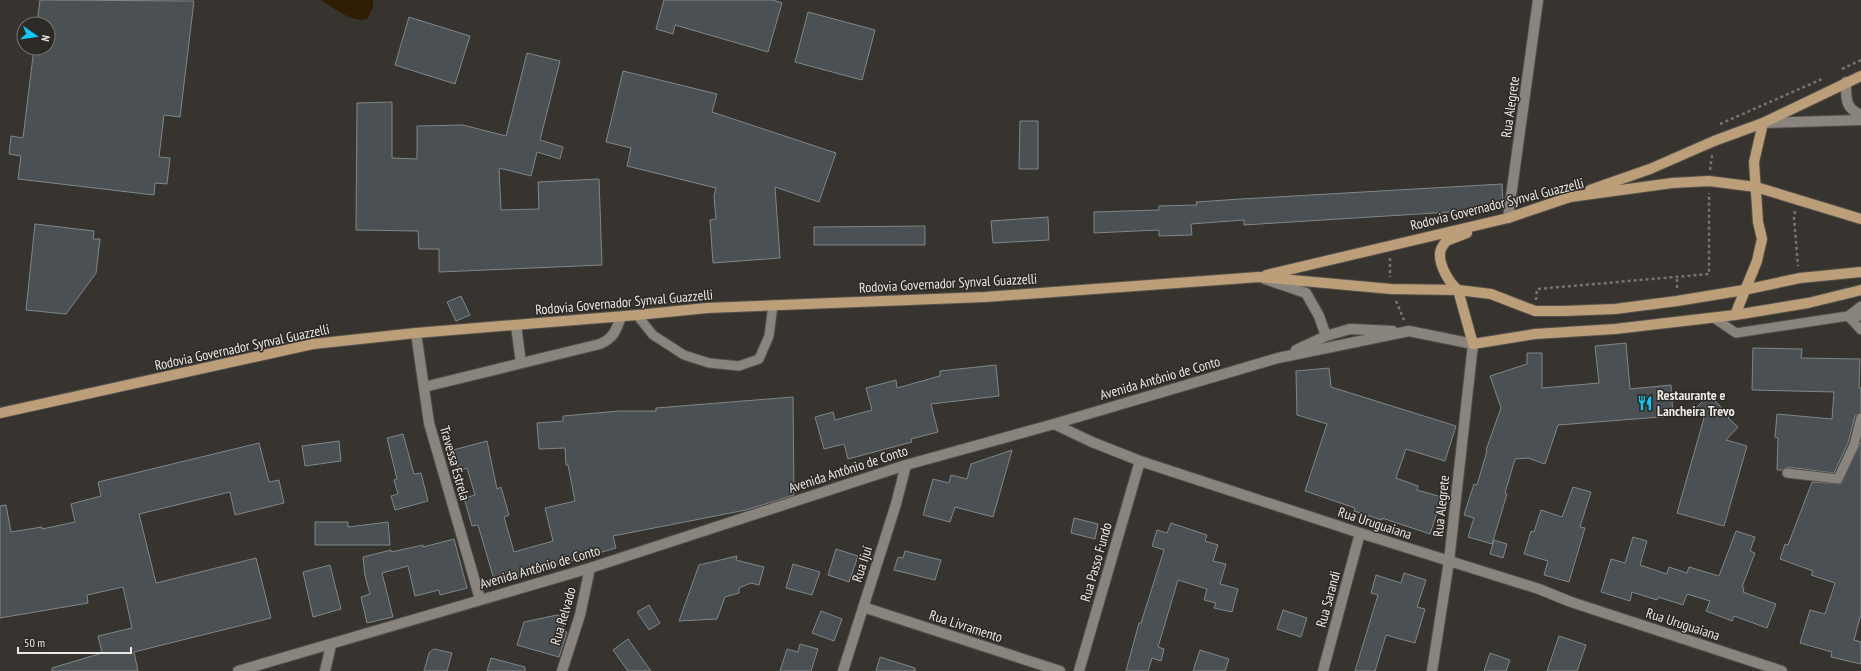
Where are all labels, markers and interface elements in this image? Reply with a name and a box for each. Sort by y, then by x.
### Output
north arrow [16,16,56,56]
text: N [38,34,53,43]
street label: Rua Alegrete [1497,75,1523,139]
street label: Rodovia Governador Synval Guazzelli [1408,174,1586,234]
street label: Rodovia Governador Synval Guazzelli [859,269,1037,297]
street label: Rodovia Governador Synval Guazzelli [534,285,714,319]
street label: Rodovia Governador Synval Guazzelli [153,320,331,374]
street label: Avenida Antônio de Conto [1098,352,1222,404]
place label: Restaurante e Lancheira Trevo [1657,386,1735,420]
restaurant icon: Restaurante e Lancheira Trevo [1636,394,1654,412]
street label: Travessa Estrela [436,424,474,502]
street label: Avenida Antônio de Conto [786,441,910,497]
street label: Rua Alegrete [1429,474,1453,538]
street label: Rua Uruguaiana [1336,503,1414,543]
street label: Rua Passo Fundo [1076,520,1116,604]
street label: Avenida Antônio de Conto [478,541,602,593]
street label: Rua Ijuí [848,544,876,584]
street label: Rua Sarandi [1312,569,1344,629]
street label: Rua Relvado [546,585,580,647]
street label: Rua Uruguaiana [1644,604,1722,644]
street label: Rua Livramento [927,606,1005,646]
scale bar [18,629,131,655]
text: 50 m [24,635,45,650]

